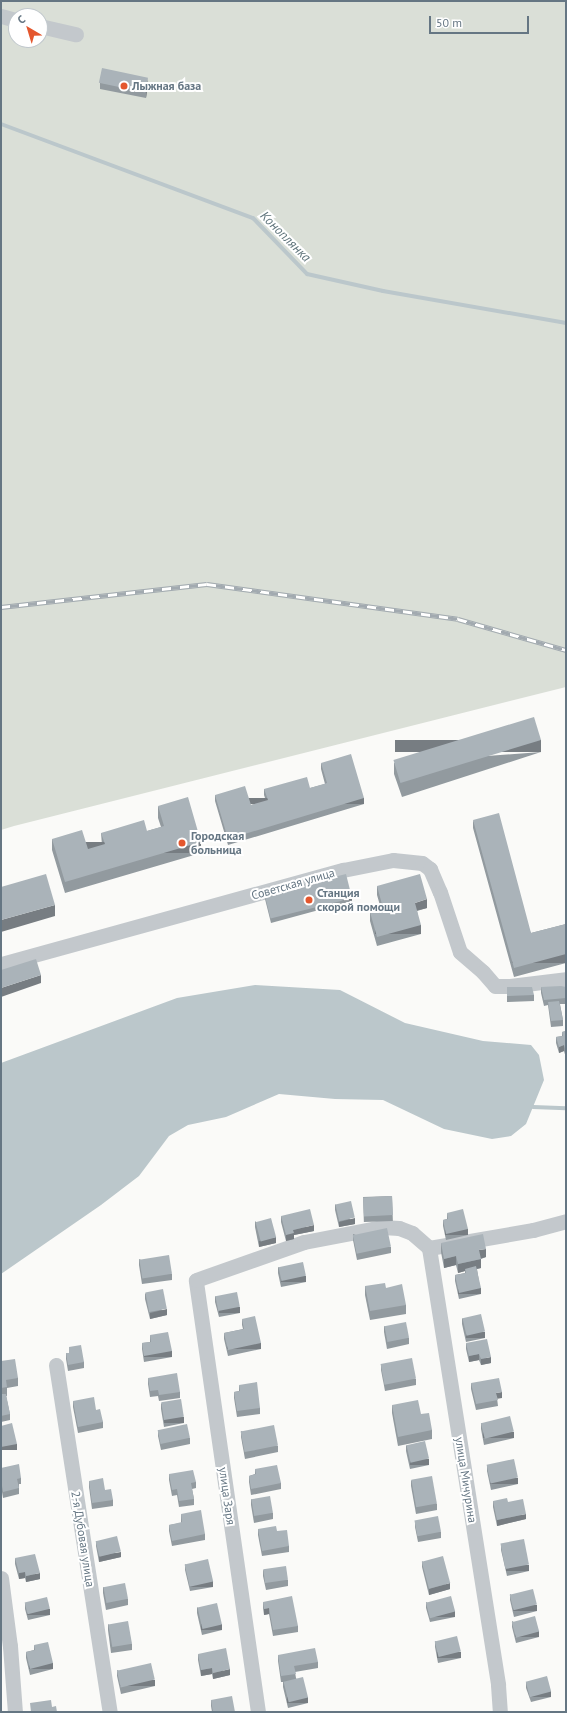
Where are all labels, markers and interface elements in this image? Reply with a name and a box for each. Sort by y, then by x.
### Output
north arrow [8,8,48,48]
scale bar [431,8,531,34]
text: С [14,12,28,27]
text: 50 m [436,15,462,30]
place label: Лыжная база [132,79,201,93]
marker: Лыжная база [119,81,129,91]
water label: Коноплянка [257,209,313,265]
place label: Городская больница [191,829,244,857]
marker: Городская больница [176,837,188,849]
street label: Советская улица [250,865,336,903]
place label: Станция скорой помощи [317,886,400,914]
marker: Станция скорой помощи [304,895,314,905]
street label: улица Мичурина [452,1436,480,1524]
street label: улица Заря [216,1466,238,1526]
street label: 2-я Дубовая улица [68,1490,98,1588]

